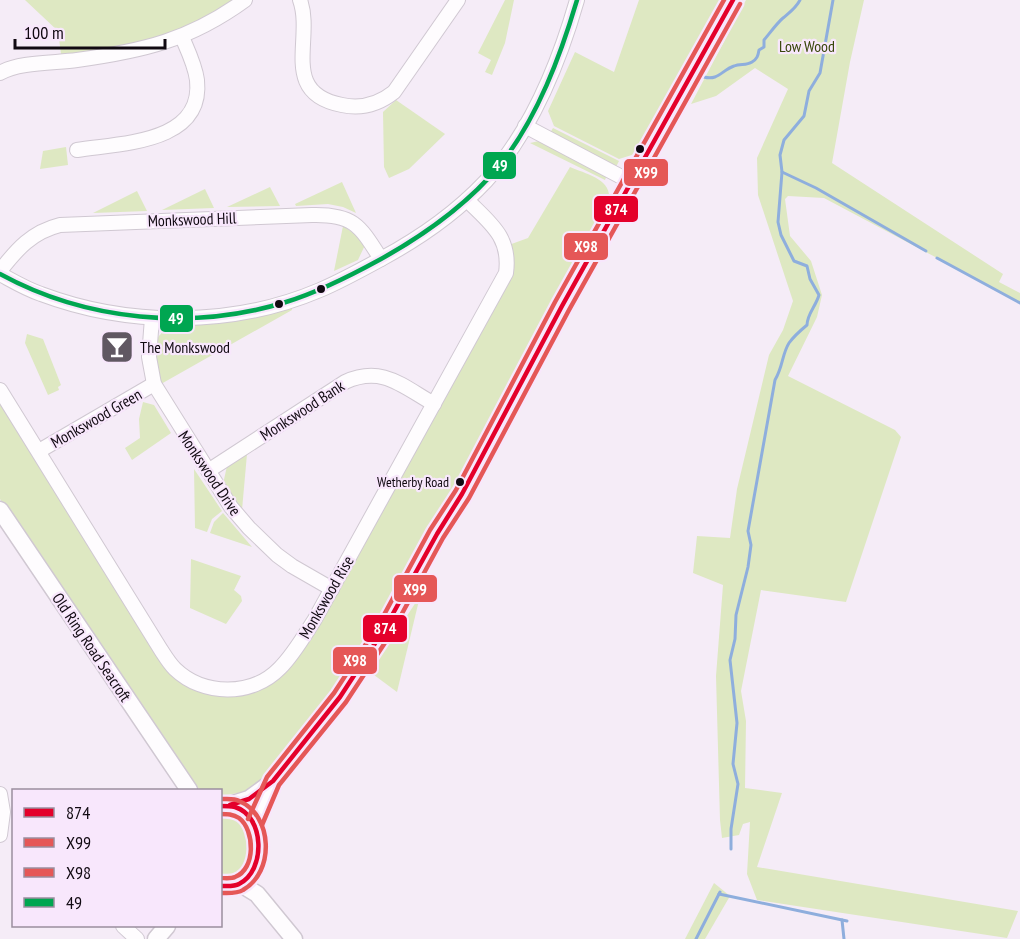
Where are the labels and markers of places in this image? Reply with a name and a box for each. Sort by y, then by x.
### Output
unlabelled marker [634,143,646,155]
unlabelled marker [315,283,327,295]
unlabelled marker [273,298,285,310]
bar icon: The Monkswood [99,329,135,365]
place label: The Monkswood [140,337,230,357]
place label: Wetherby Road [377,473,449,491]
marker: Wetherby Road [454,476,466,488]

